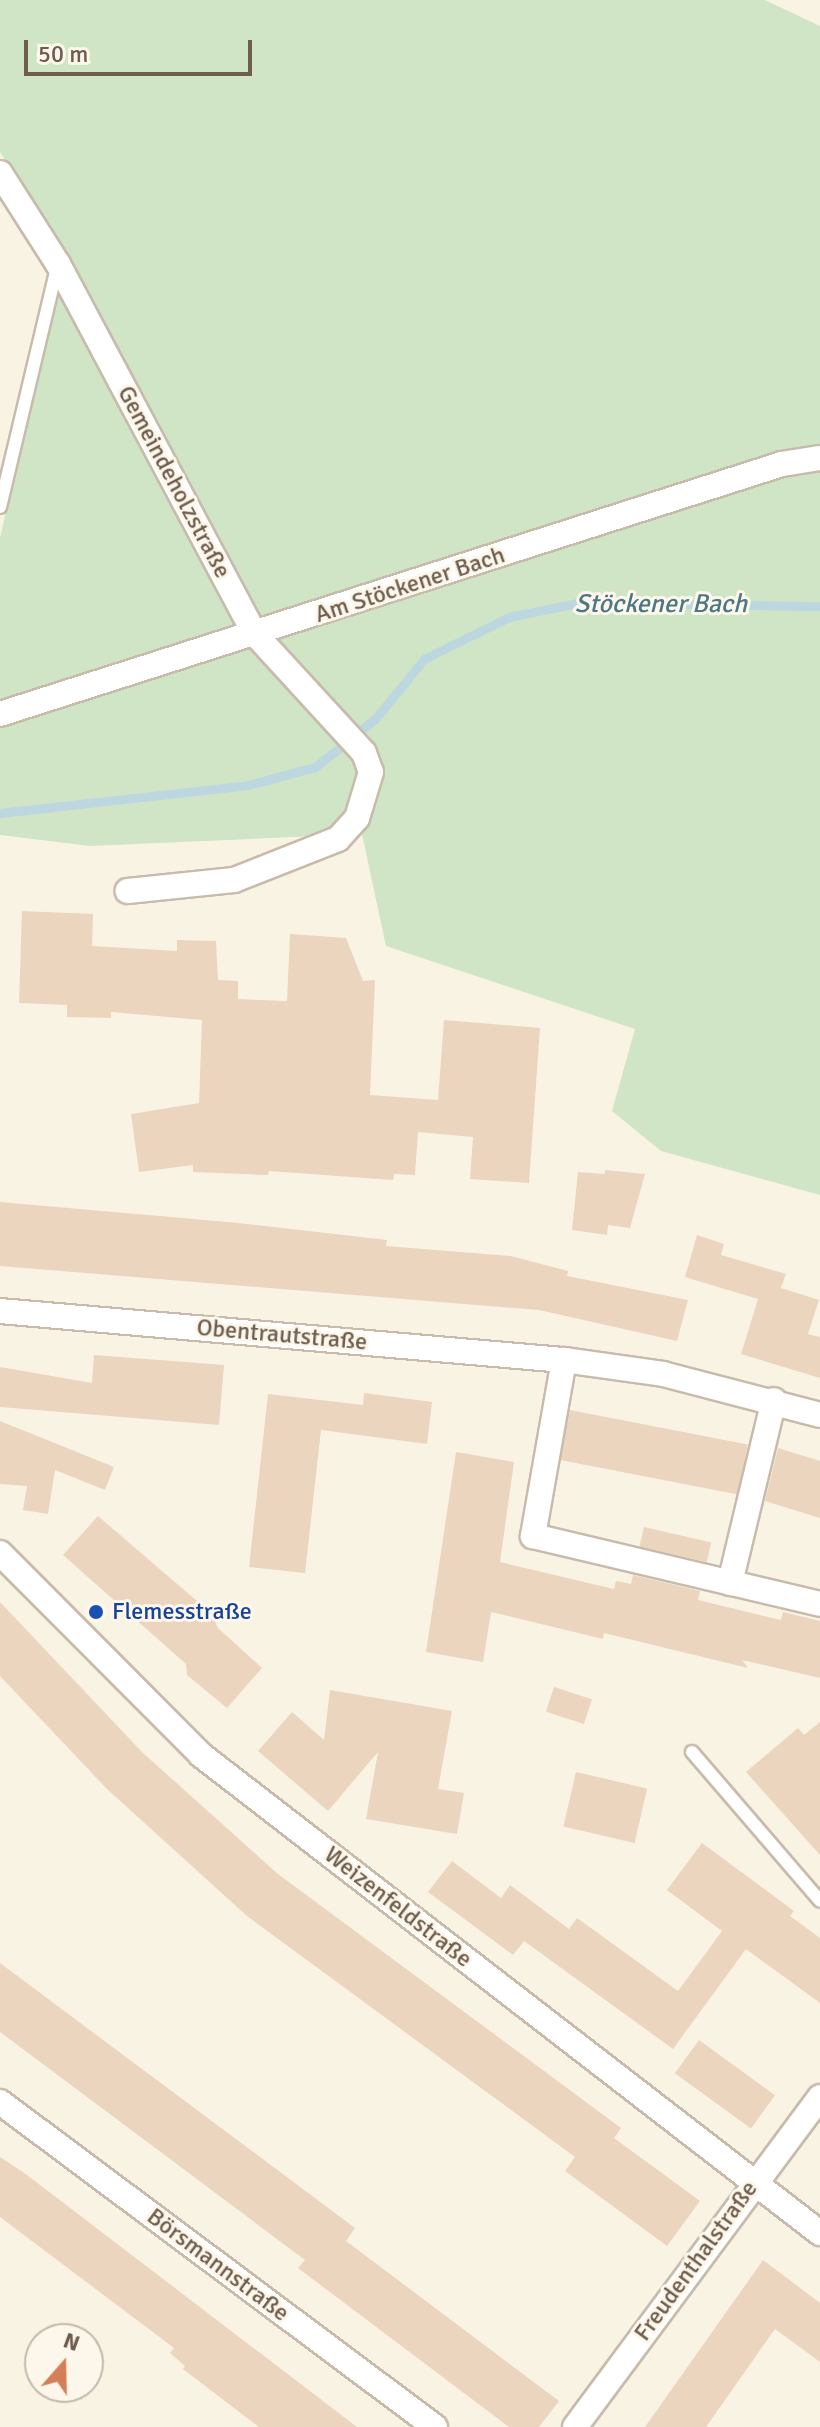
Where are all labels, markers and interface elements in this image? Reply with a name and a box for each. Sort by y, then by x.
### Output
scale bar [28,24,256,74]
text: 50 m [38,39,88,69]
street label: Gemeindeholzstraße [111,381,237,583]
street label: Am Stöckener Bach [311,541,509,629]
water label: Stöckener Bach [575,589,747,621]
street label: Obentrautstraße [196,1313,368,1357]
place label: Flemesstraße [112,1598,252,1626]
marker: Flemesstraße [87,1603,105,1621]
street label: Weizenfeldstraße [318,1840,478,1974]
street label: Freudenthalstraße [628,2175,764,2347]
street label: Börsmannstraße [141,2202,295,2328]
north arrow [24,2323,104,2403]
text: N [60,2327,84,2357]

